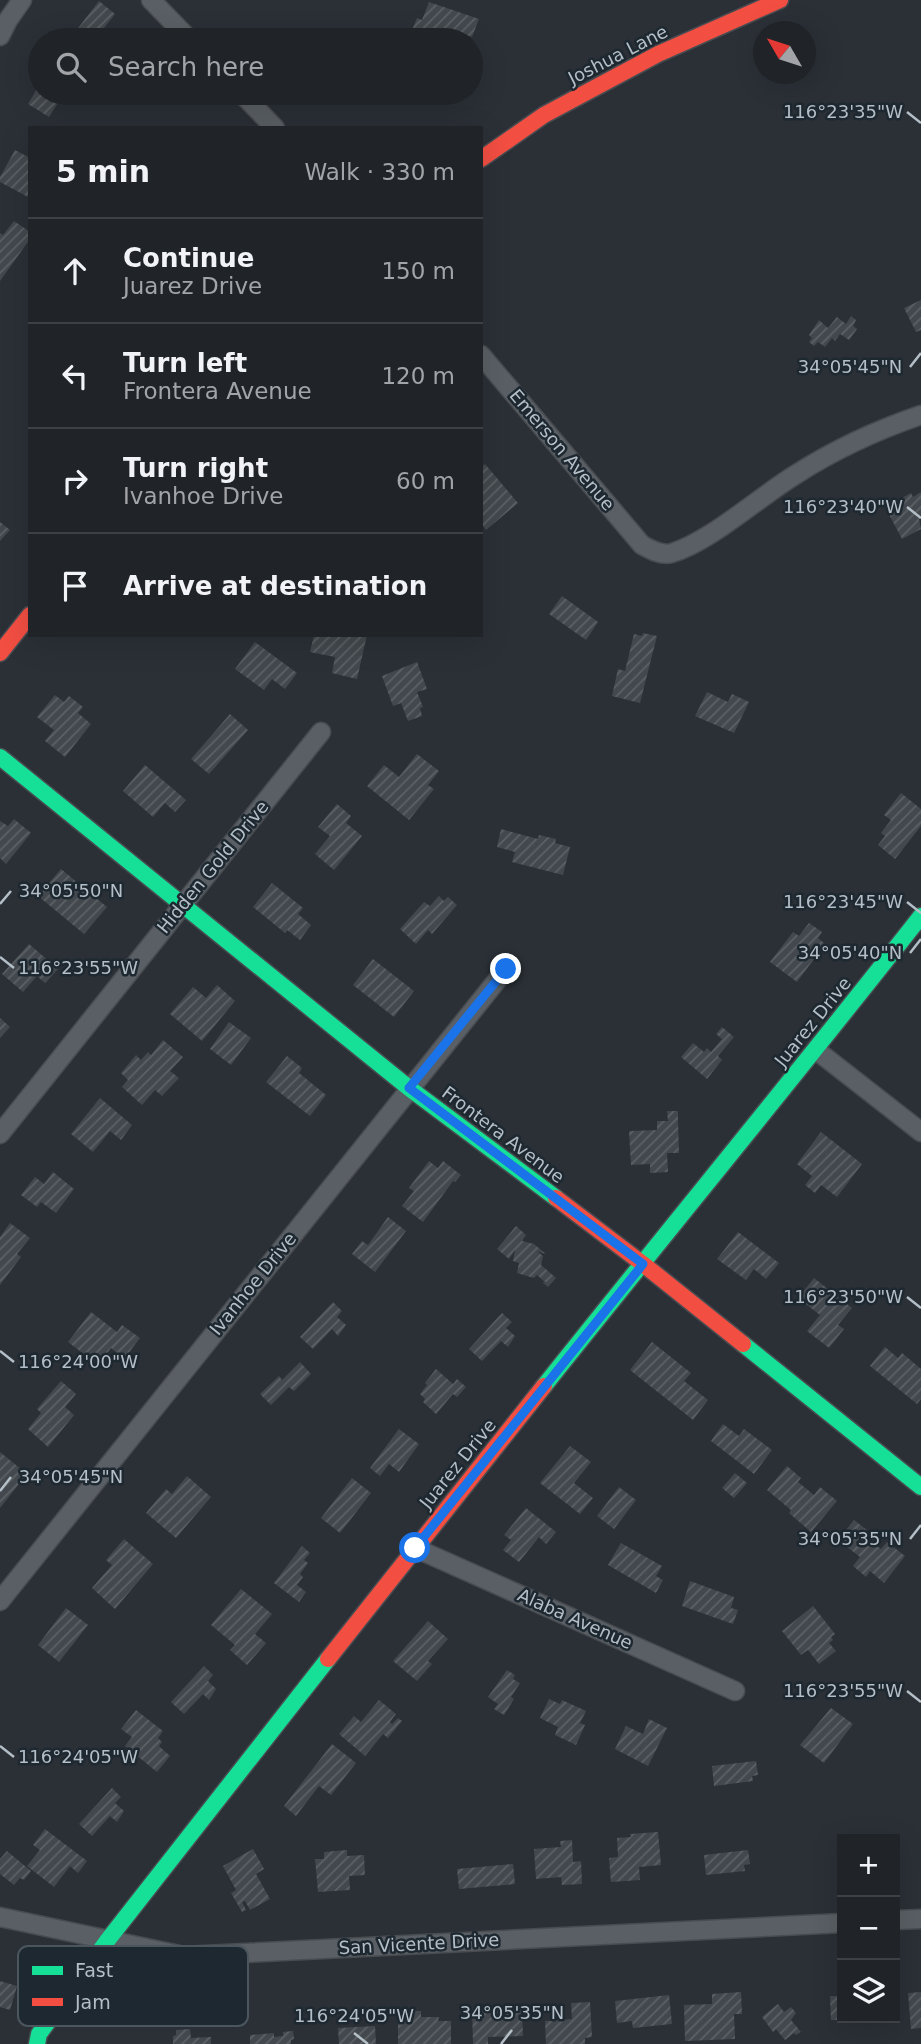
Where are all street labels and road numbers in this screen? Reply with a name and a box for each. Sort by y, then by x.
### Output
street label: Joshua Lane [564,20,671,89]
street label: Emerson Avenue [506,385,619,515]
street label: Hidden Gold Drive [153,796,273,937]
street label: Juarez Drive [770,973,855,1071]
street label: Frontera Avenue [438,1082,569,1187]
street label: Ivanhoe Drive [205,1228,300,1339]
street label: Juarez Drive [415,1415,500,1513]
street label: Alaba Avenue [515,1584,636,1653]
street label: San Vicente Drive [338,1929,500,1958]

